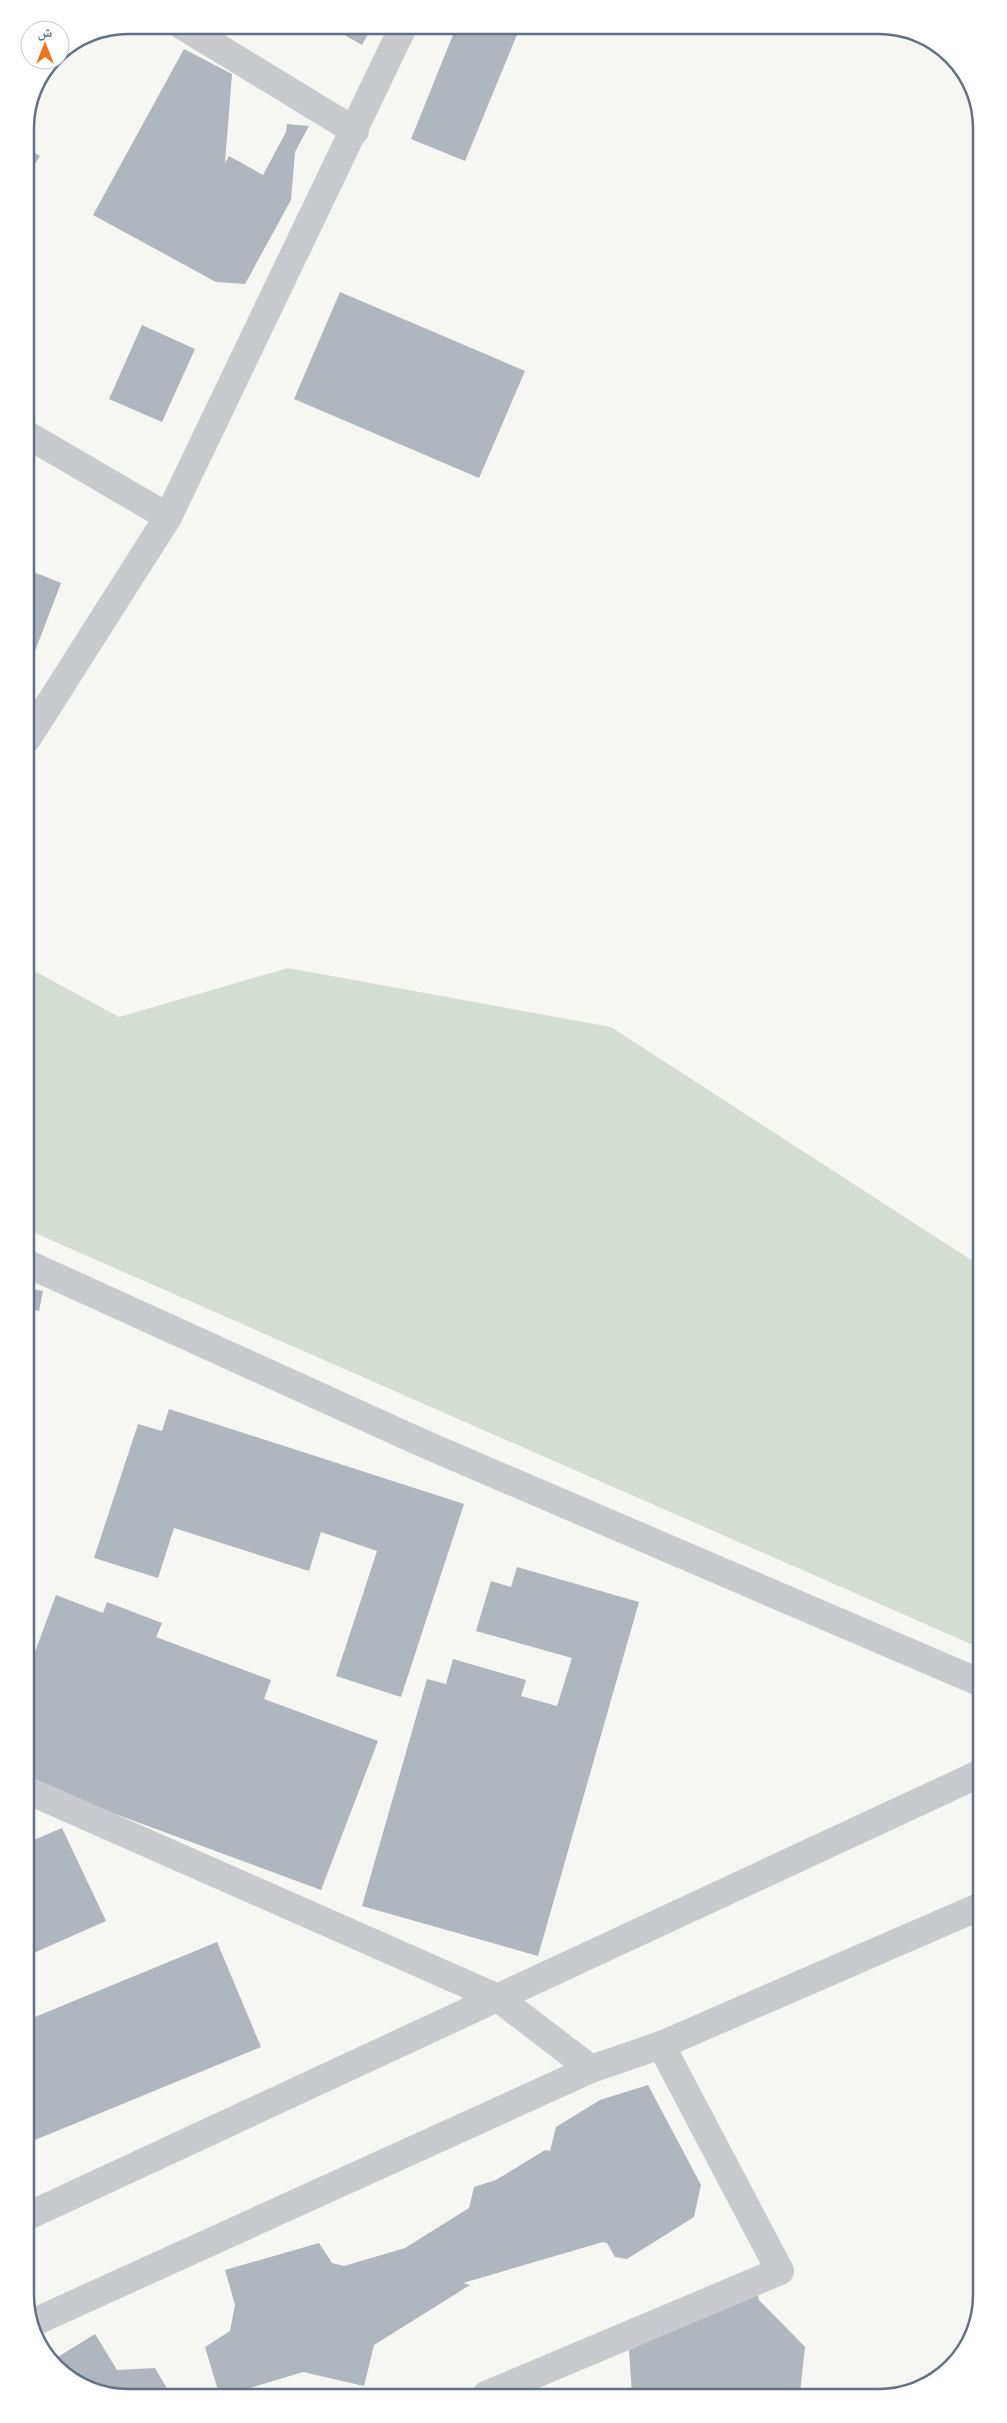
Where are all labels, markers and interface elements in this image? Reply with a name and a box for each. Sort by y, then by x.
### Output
north arrow [20,20,70,70]
text: ش [38,24,53,41]

